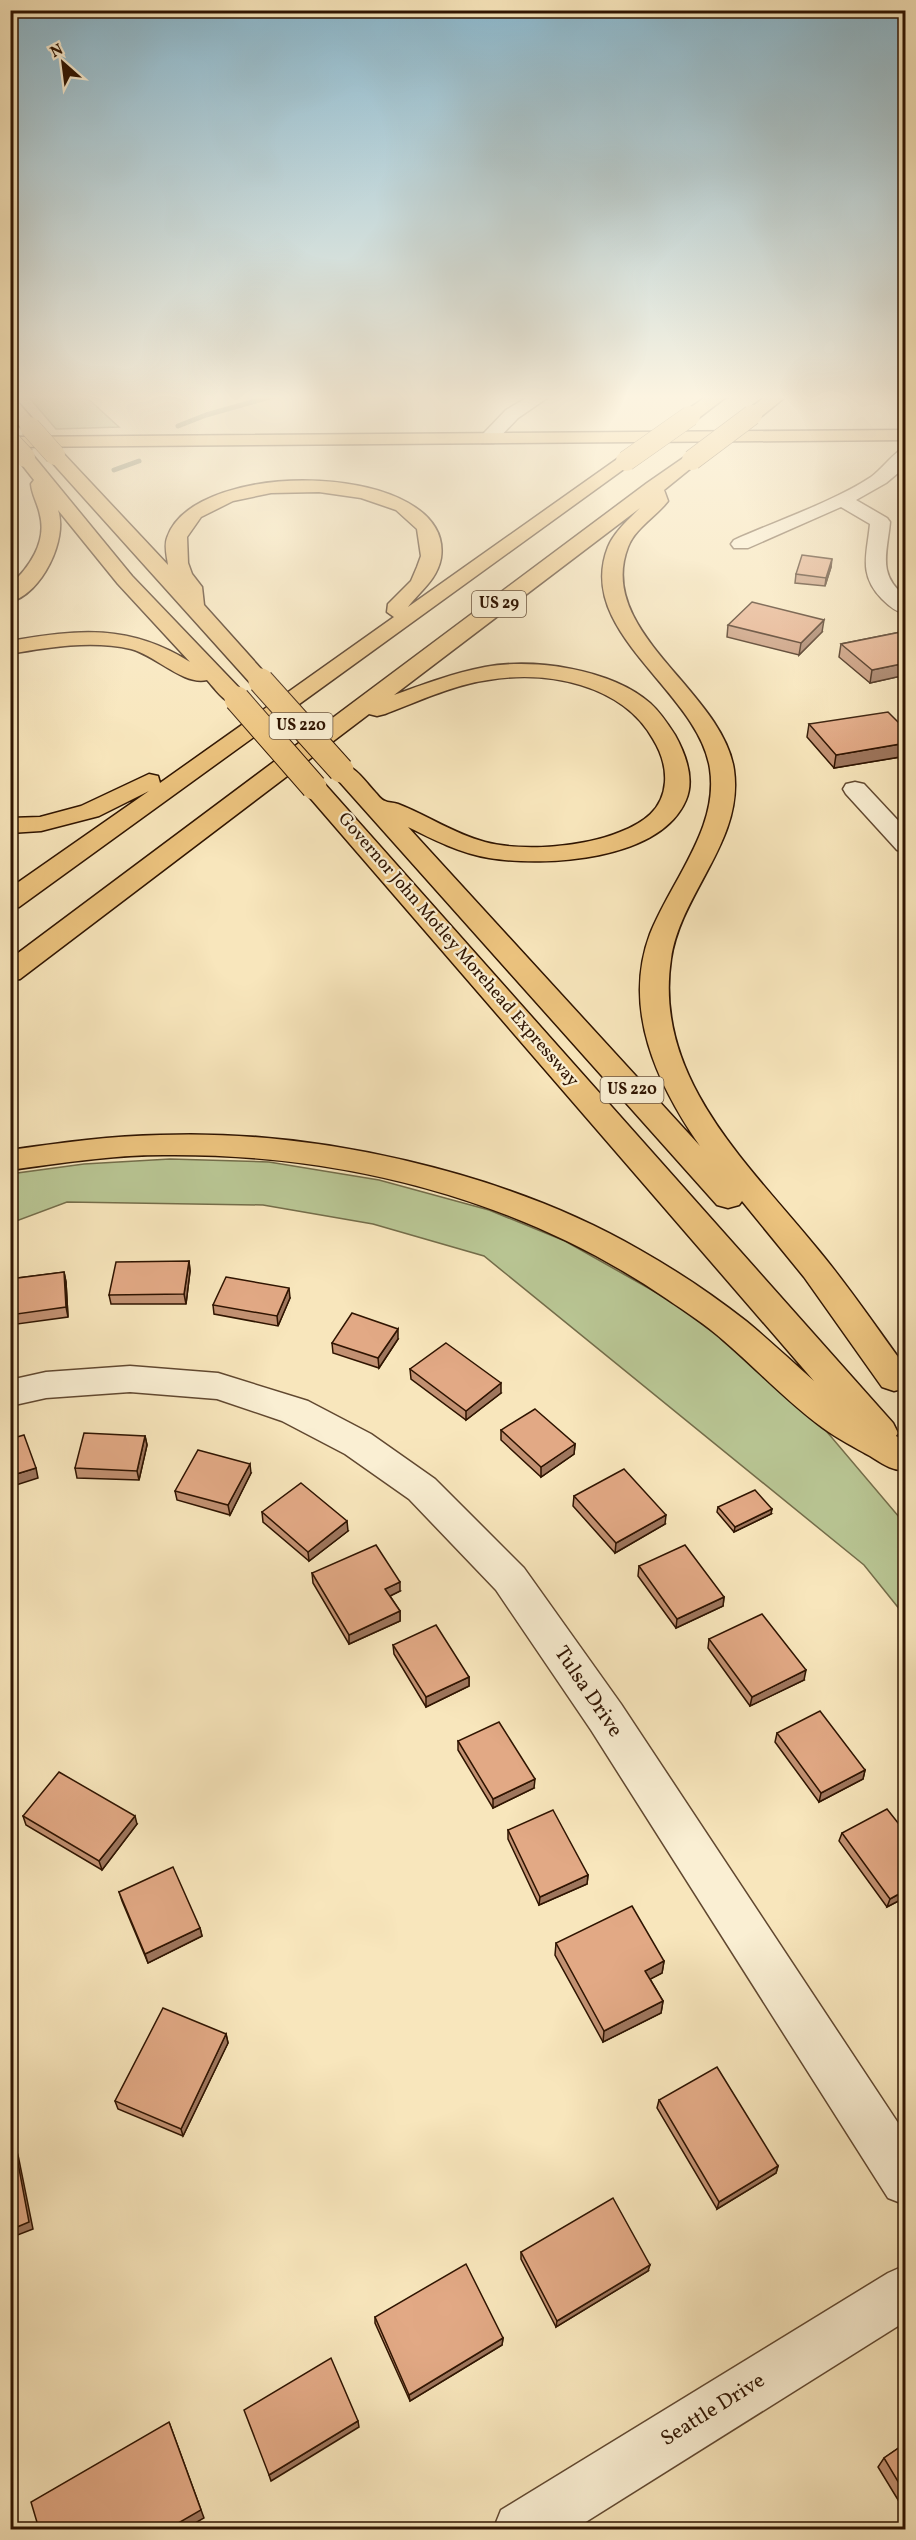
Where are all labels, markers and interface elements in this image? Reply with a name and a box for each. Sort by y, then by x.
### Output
north arrow [33,33,93,93]
text: N [47,39,68,64]
road number: US 29 [472,591,526,617]
road number: US 220 [270,713,332,739]
street label: Governor John Motley Morehead Expressway [332,807,585,1093]
road number: US 220 [600,1077,664,1103]
street label: Tulsa Drive [547,1641,629,1743]
street label: Seattle Drive [655,2366,771,2454]

